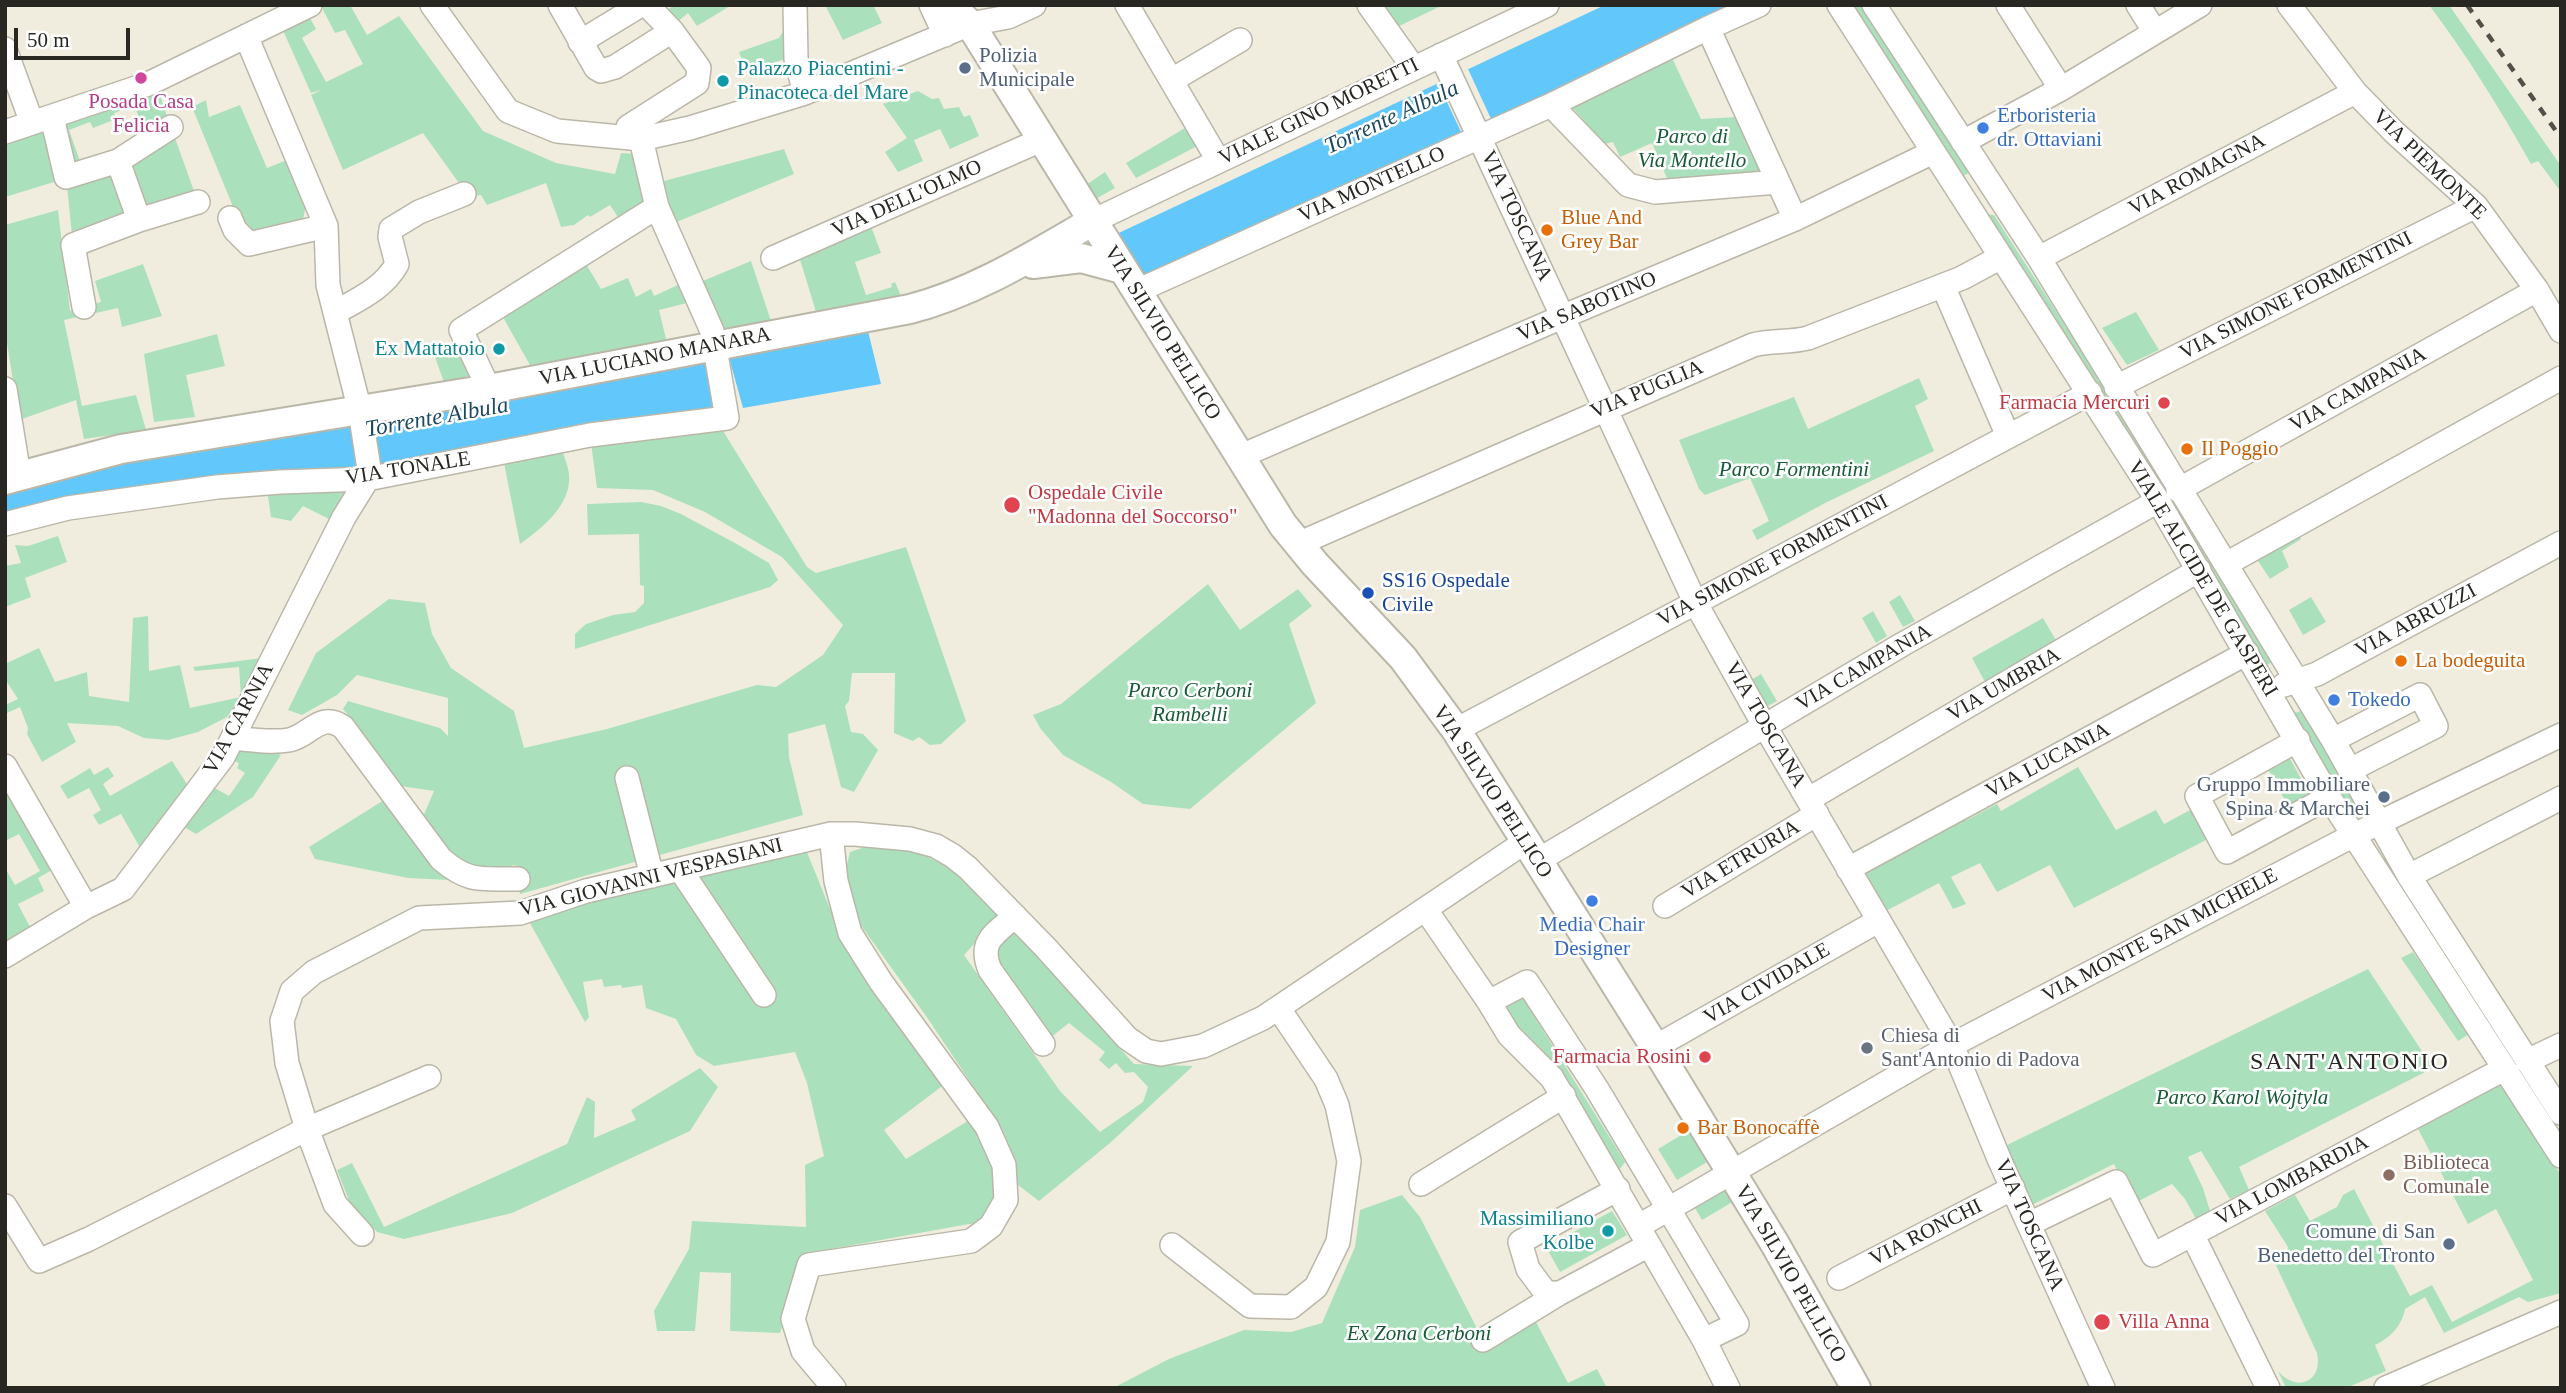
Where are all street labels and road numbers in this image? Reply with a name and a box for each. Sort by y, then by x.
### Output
street label: VIALE GINO MORETTI [1215,53,1423,171]
street label: VIA PIEMONTE [2367,104,2491,226]
street label: VIA ROMAGNA [2124,128,2270,222]
street label: VIA MONTELLO [1295,141,1449,229]
street label: VIA TOSCANA [1475,147,1557,285]
street label: VIA DELL'OLMO [828,155,986,243]
street label: VIA SIMONE FORMENTINI [2175,226,2417,366]
street label: VIA SILVIO PELLICO [1098,241,1226,425]
street label: VIA SABOTINO [1514,266,1660,348]
street label: VIA LUCIANO MANARA [537,322,773,392]
street label: VIA CAMPANIA [2285,342,2431,438]
street label: VIA PUGLIA [1587,355,1707,425]
street label: VIA TONALE [344,447,472,491]
street label: VIALE ALCIDE DE GASPERI [2121,456,2283,702]
street label: VIA SIMONE FORMENTINI [1653,489,1893,633]
street label: VIA ABRUZZI [2351,579,2481,663]
street label: VIA CAMPANIA [1792,619,1936,717]
street label: VIA UMBRIA [1943,642,2065,728]
street label: VIA TOSCANA [1719,657,1811,793]
street label: VIA CARNIA [198,659,280,779]
street label: VIA SILVIO PELLICO [1427,701,1557,883]
street label: VIA LUCANIA [1982,718,2114,804]
street label: VIA ETRURIA [1677,815,1805,905]
street label: VIA GIOVANNI VESPASIANI [517,833,785,923]
street label: VIA MONTE SAN MICHELE [2038,863,2282,1009]
street label: VIA CIVIDALE [1699,938,1835,1030]
street label: VIA LOMBARDIA [2211,1130,2373,1232]
street label: VIA TOSCANA [1989,1155,2069,1295]
street label: VIA SILVIO PELLICO [1729,1181,1851,1367]
street label: VIA RONCHI [1865,1194,1987,1272]

